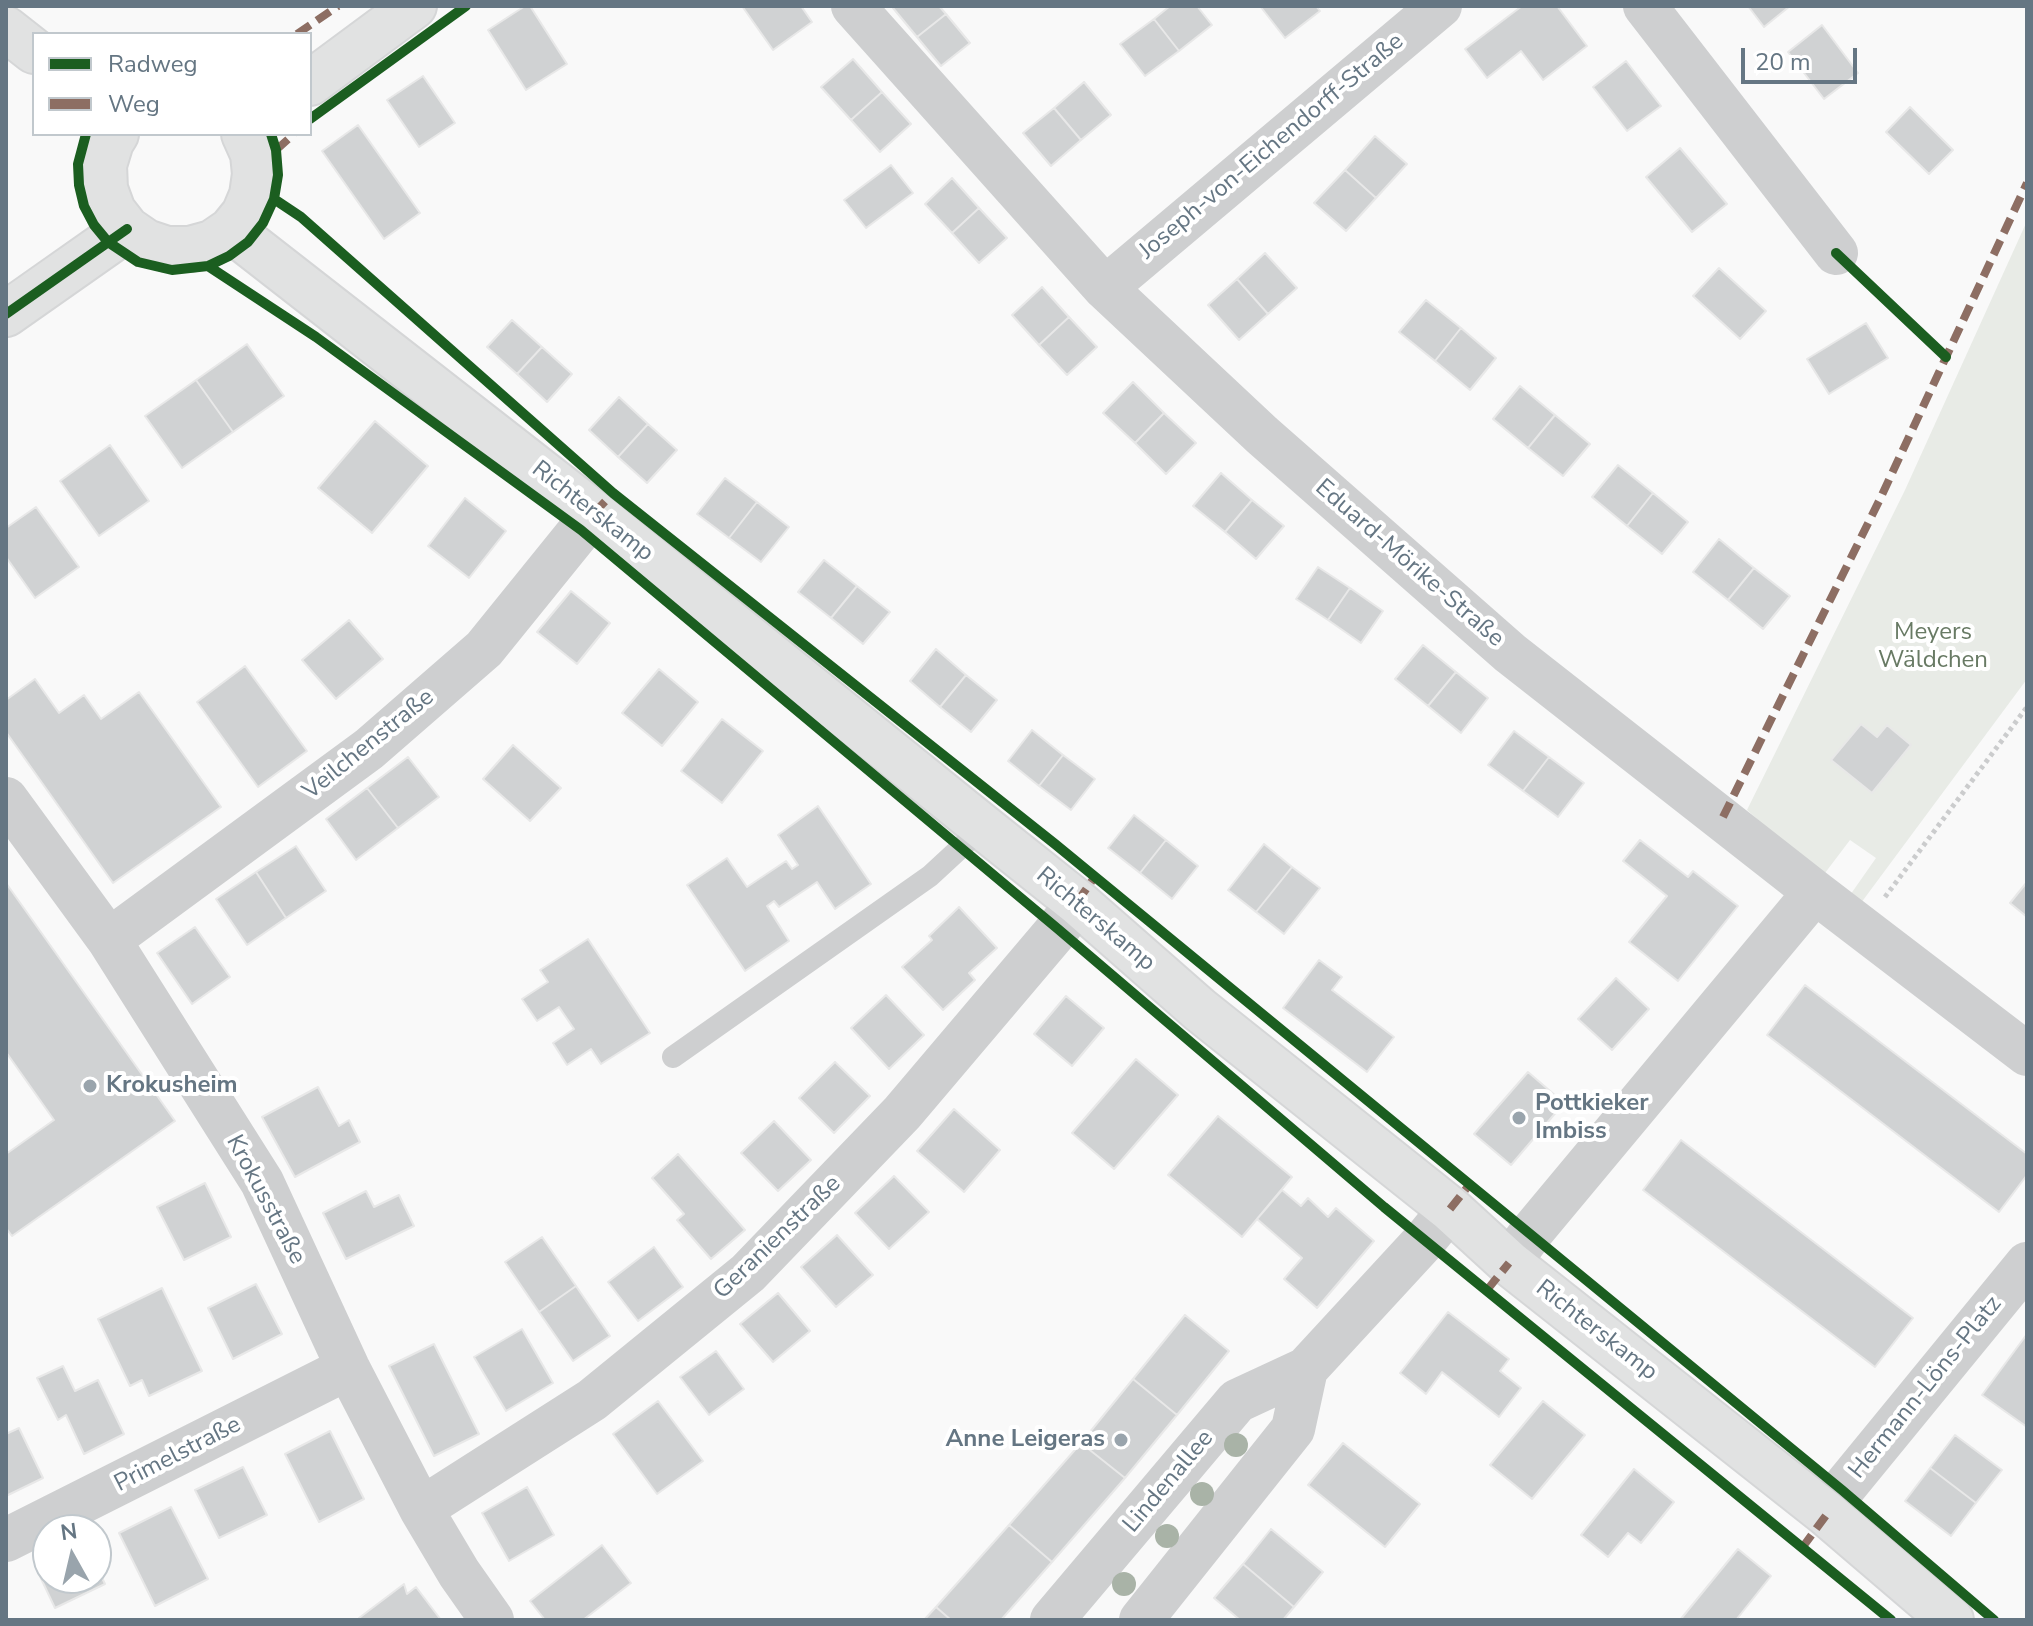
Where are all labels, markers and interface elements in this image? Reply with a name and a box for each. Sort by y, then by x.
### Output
street label: Joseph-von-Eichendorff-Straße [1134,28,1410,266]
legend [32,32,312,136]
scale bar [1745,32,1861,82]
text: 20 m [1755,46,1811,78]
text: Radweg [108,48,198,80]
text: Weg [108,88,160,120]
street label: Richterskamp [525,456,659,568]
street label: Eduard-Mörike-Straße [1309,474,1509,654]
park label: Meyers Wäldchen [1878,619,1988,675]
street label: Veilchenstraße [298,683,440,807]
street label: Richterskamp [1030,862,1160,978]
place label: Krokusheim [106,1072,238,1100]
marker: Krokusheim [81,1077,99,1095]
place label: Pottkieker Imbiss [1535,1090,1649,1146]
marker: Pottkieker Imbiss [1510,1109,1528,1127]
street label: Krokusstraße [219,1130,311,1270]
street label: Geranienstraße [708,1170,848,1306]
street label: Richterskamp [1529,1275,1663,1387]
street label: Hermann-Löns-Platz [1844,1291,2008,1485]
street label: Primelstraße [110,1411,246,1499]
street label: Lindenallee [1118,1425,1220,1539]
place label: Anne Leigeras [945,1426,1105,1454]
marker: Anne Leigeras [1112,1431,1130,1449]
north arrow [32,1514,112,1594]
text: N [59,1516,79,1548]

